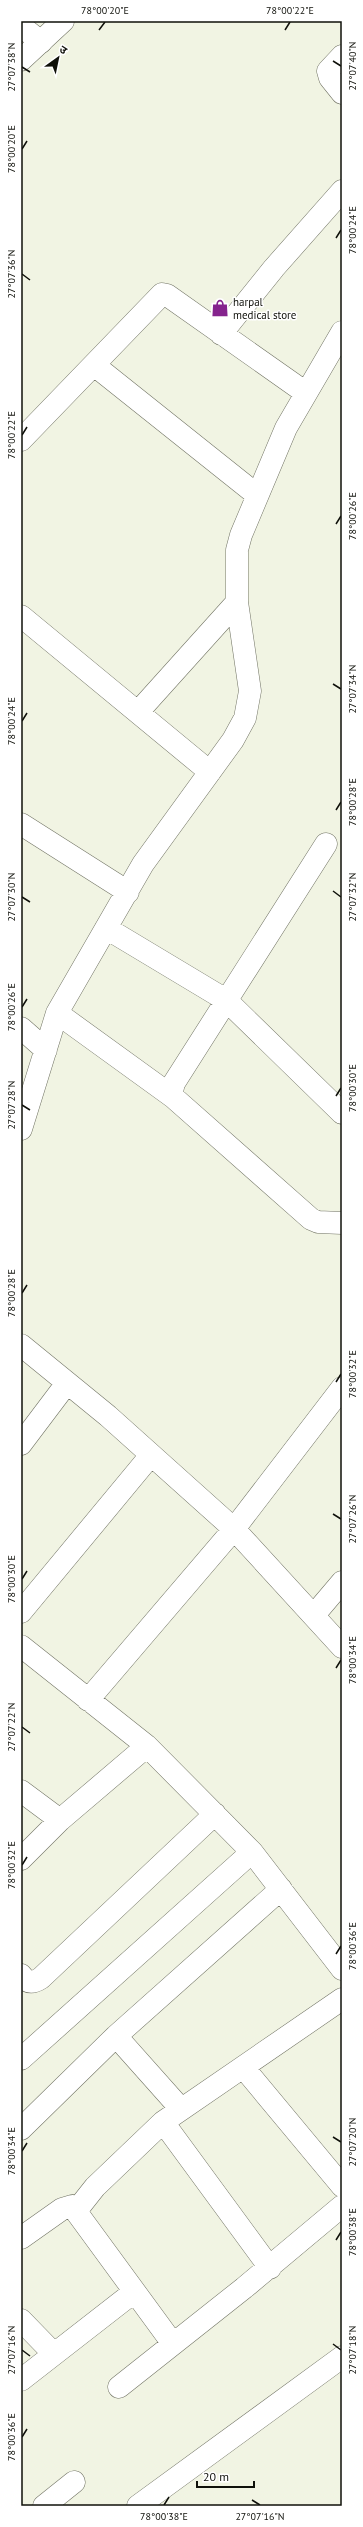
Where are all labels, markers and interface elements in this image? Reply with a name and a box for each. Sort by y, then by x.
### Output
text: 78°00'20"E [81,4,129,17]
text: 78°00'22"E [266,4,314,17]
north arrow [38,38,78,78]
text: 27°07'40"N [346,41,359,91]
text: 27°07'38"N [5,42,18,92]
text: उ [57,42,70,58]
text: 78°00'20"E [5,125,18,173]
text: 78°00'24"E [346,206,359,254]
text: 27°07'36"N [5,249,18,299]
place label: harpal medical store [233,295,297,322]
shop icon: harpal medical store [210,298,230,318]
text: 78°00'22"E [5,411,18,459]
text: 78°00'26"E [346,492,359,540]
text: 27°07'34"N [346,664,359,714]
text: 78°00'24"E [5,697,18,745]
text: 78°00'28"E [346,778,359,826]
text: 27°07'30"N [5,872,18,922]
text: 27°07'32"N [346,872,359,922]
text: 78°00'26"E [5,983,18,1031]
text: 78°00'30"E [346,1064,359,1112]
text: 27°07'28"N [5,1080,18,1130]
text: 78°00'28"E [5,1269,18,1317]
text: 78°00'32"E [346,1350,359,1398]
text: 27°07'26"N [346,1494,359,1544]
text: 78°00'30"E [5,1555,18,1603]
text: 78°00'34"E [346,1636,359,1684]
text: 27°07'22"N [5,1702,18,1752]
text: 78°00'32"E [5,1841,18,1889]
text: 78°00'36"E [346,1922,359,1970]
text: 27°07'20"N [346,2117,359,2167]
text: 78°00'34"E [5,2127,18,2175]
text: 78°00'38"E [346,2208,359,2256]
text: 27°07'16"N [5,2325,18,2375]
text: 27°07'18"N [346,2325,359,2375]
text: 78°00'36"E [5,2413,18,2461]
scale bar [197,2463,254,2489]
text: 20 m [203,2469,229,2484]
text: 78°00'38"E [140,2510,188,2523]
text: 27°07'16"N [235,2510,285,2523]

